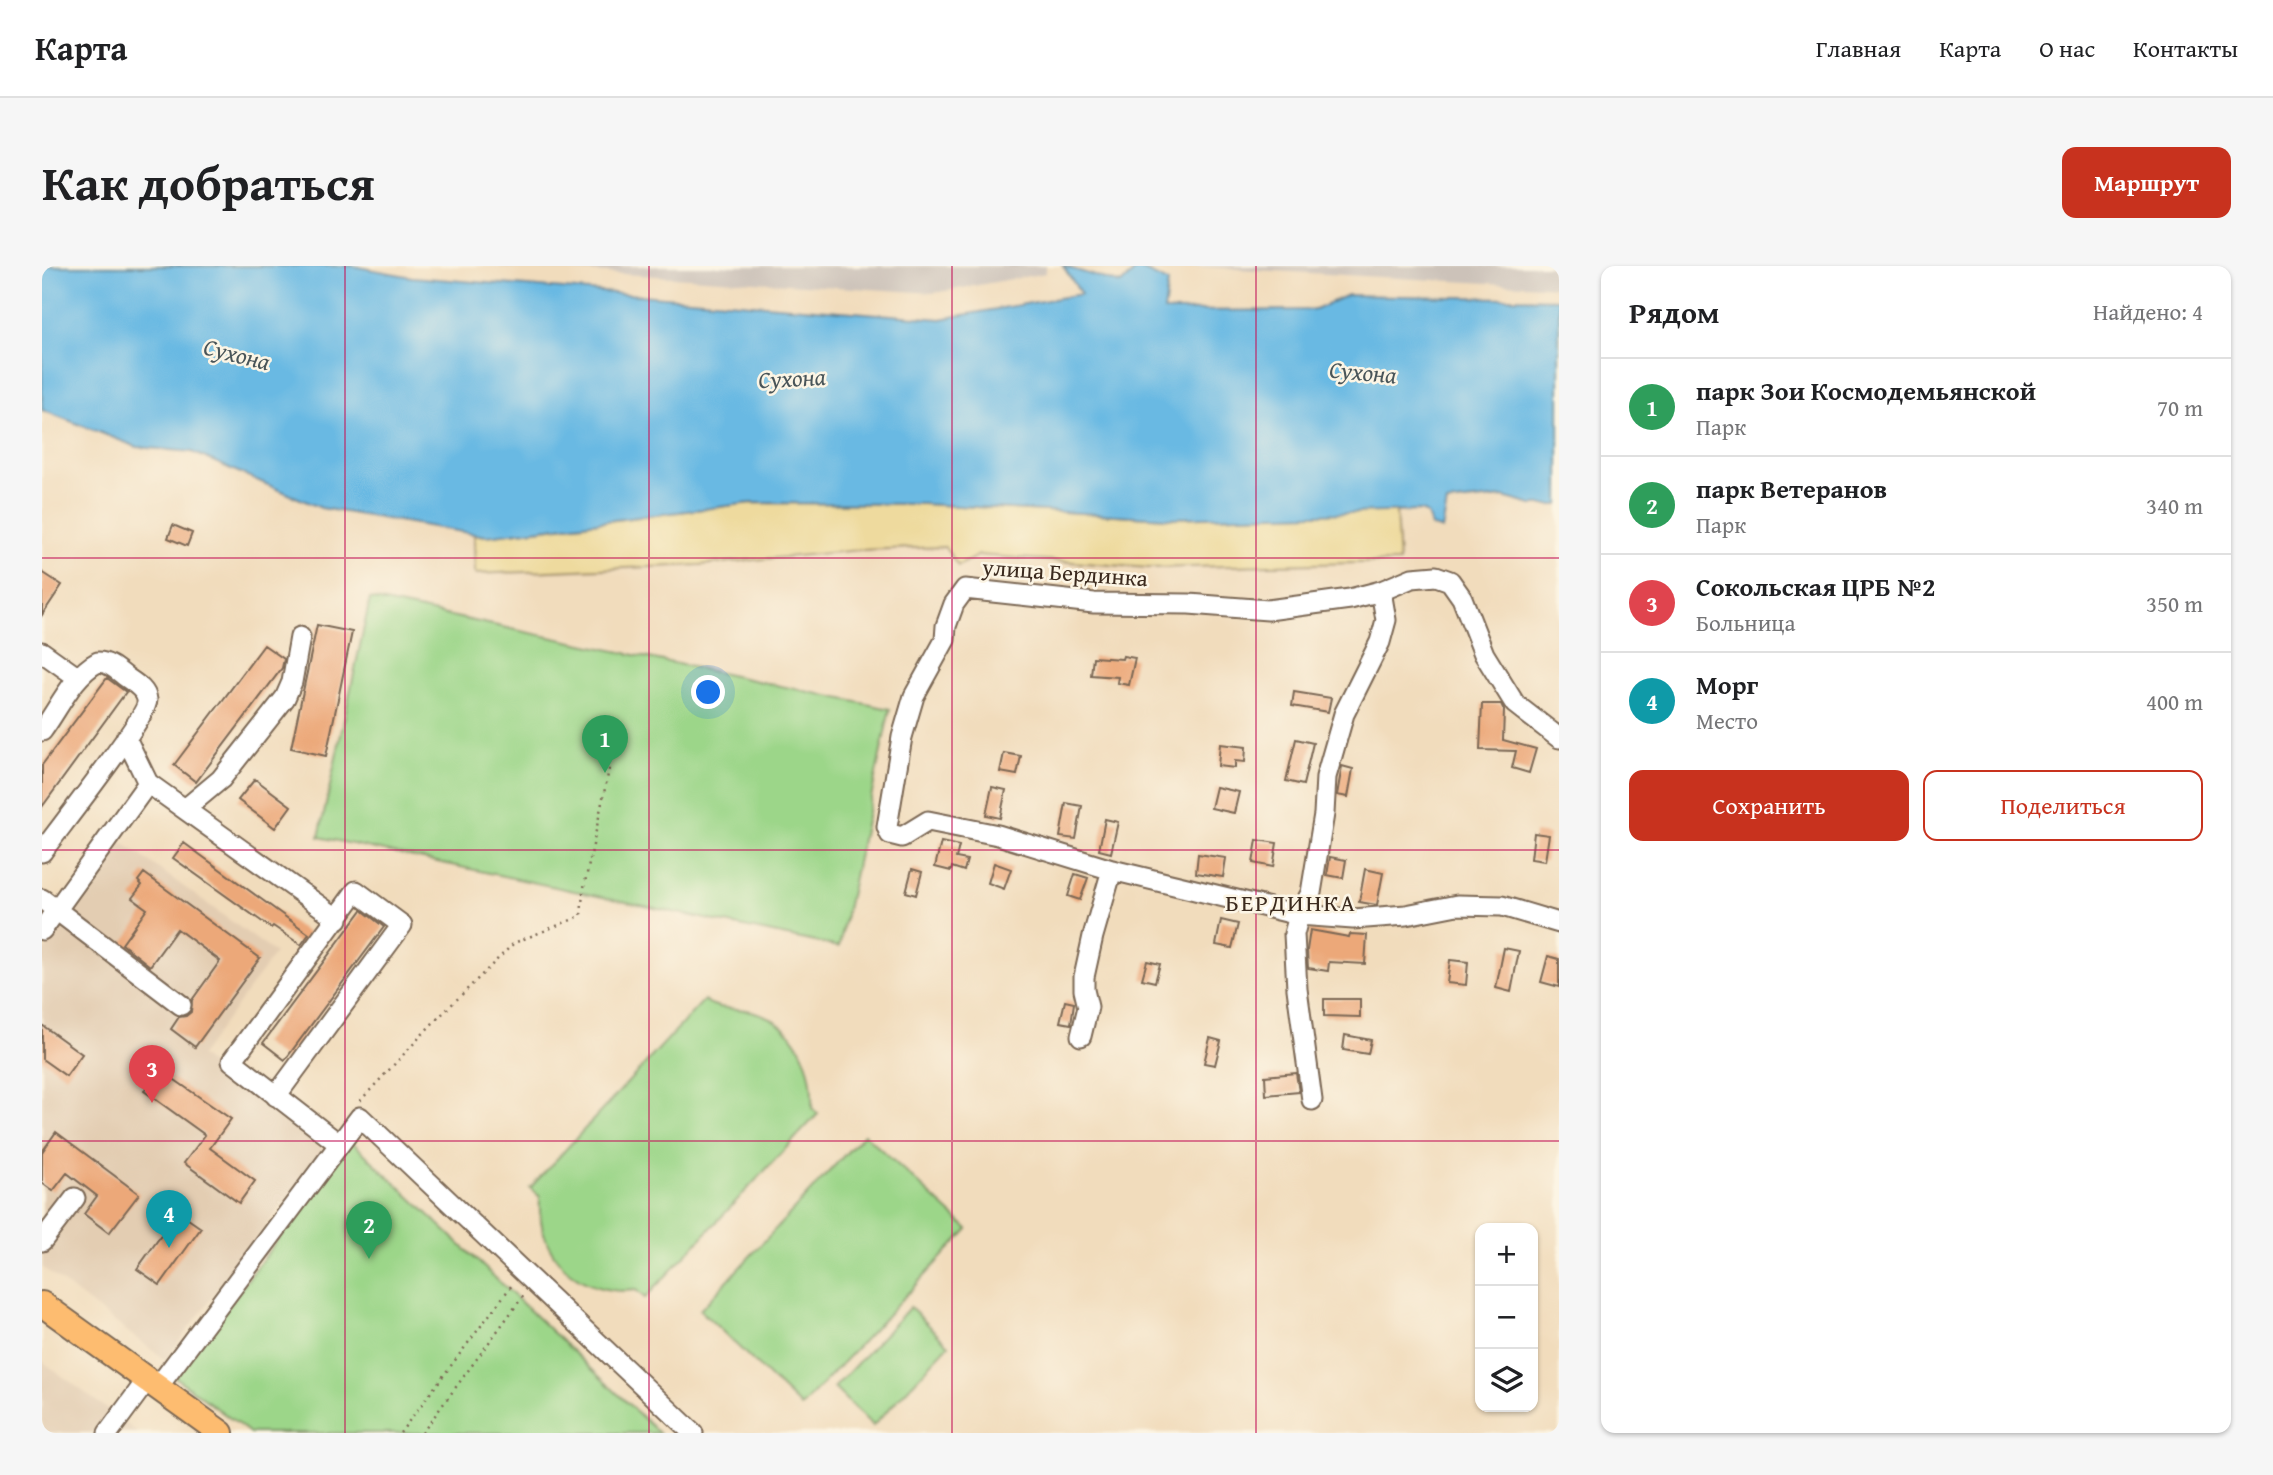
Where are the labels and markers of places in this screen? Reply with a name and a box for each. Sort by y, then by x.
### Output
pin: 1 [582,715,628,773]
pin: 3 [129,1045,175,1103]
pin: 4 [146,1190,192,1248]
pin: 2 [346,1201,392,1259]

